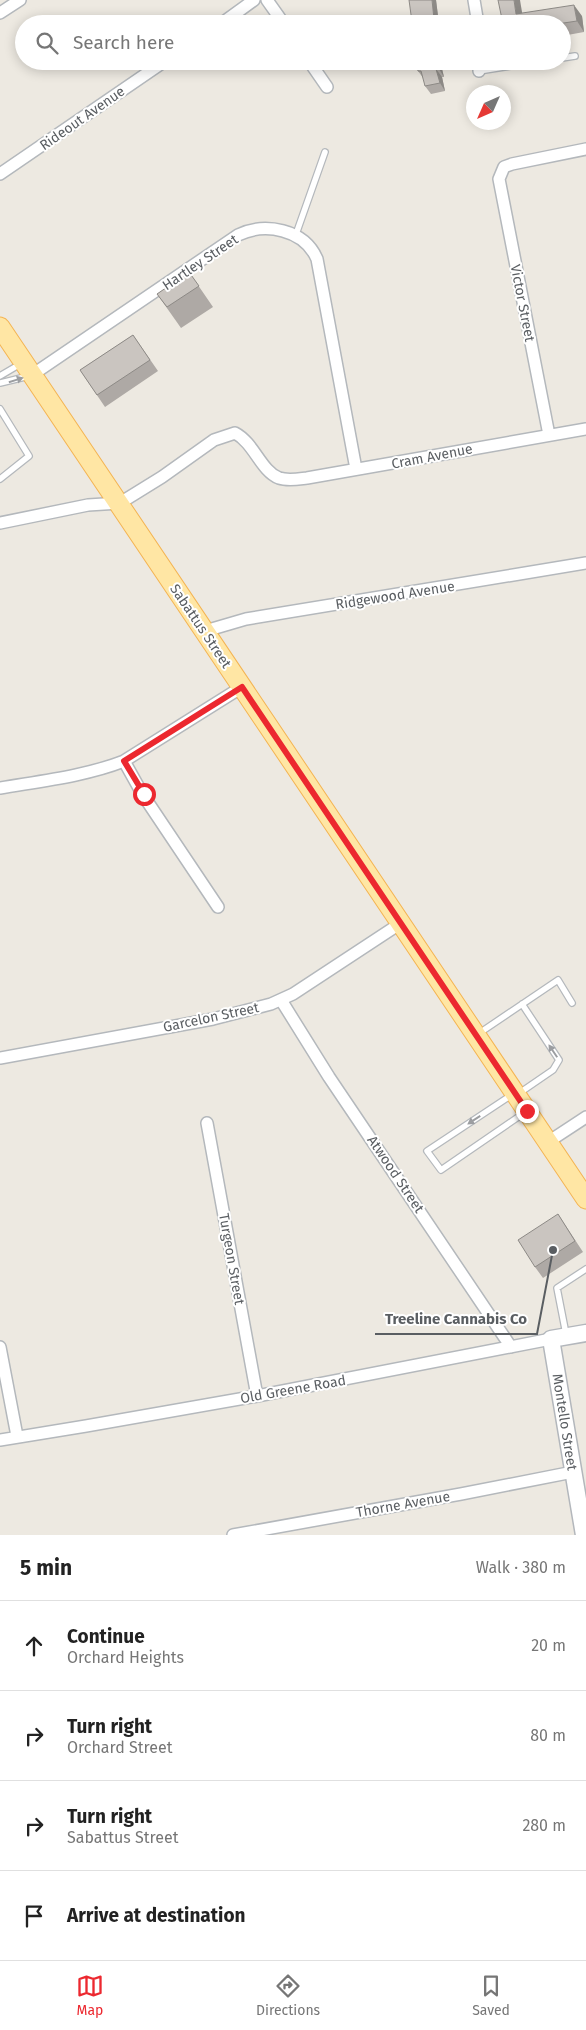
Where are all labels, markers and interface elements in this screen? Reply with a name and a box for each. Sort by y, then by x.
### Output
search box [15,15,571,70]
icon: search [33,29,61,57]
text: Search here [73,31,174,54]
street label: Rideout Avenue [36,83,128,154]
north arrow [466,85,511,130]
street label: Hartley Street [159,230,242,294]
street label: Victor Street [507,263,539,344]
one-way arrow [9,376,24,383]
street label: Cram Avenue [390,440,474,473]
street label: Ridgewood Avenue [334,578,456,613]
street label: Sabattus Street [166,581,235,672]
route start [133,783,156,806]
street label: Garcelon Street [162,999,262,1036]
one-way arrow [548,1045,558,1058]
route end [516,1100,539,1123]
one-way arrow [467,1115,480,1124]
street label: Atwood Street [364,1132,428,1217]
street label: Turgeon Street [215,1212,248,1307]
callout: Treeline Cannabis Co [375,1304,537,1334]
text: Treeline Cannabis Co [385,1310,527,1328]
street label: Old Greene Road [239,1372,347,1407]
street label: Montello Street [548,1372,581,1473]
street label: Thorne Avenue [355,1488,451,1521]
text: 5 min [20,1555,72,1581]
text: Walk · 380 m [476,1558,566,1577]
text: Continue [67,1625,145,1648]
icon: ahead [20,1632,48,1660]
text: 20 m [531,1636,566,1655]
text: Orchard Heights [67,1648,184,1667]
text: Turn right [67,1715,152,1738]
icon: right [20,1722,48,1750]
text: 80 m [530,1726,566,1745]
text: Orchard Street [67,1738,172,1757]
text: Turn right [67,1805,152,1828]
icon: right [20,1812,48,1840]
text: 280 m [522,1816,566,1835]
text: Sabattus Street [67,1828,178,1847]
icon: arrive [20,1902,48,1930]
text: Arrive at destination [67,1904,246,1927]
tab: Map [76,1972,104,2019]
tab: Directions [256,1972,320,2019]
tab: Saved [472,1972,510,2019]

